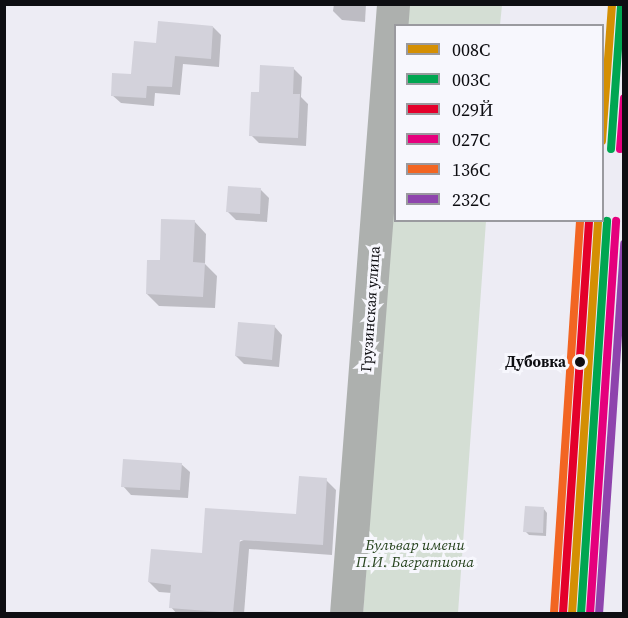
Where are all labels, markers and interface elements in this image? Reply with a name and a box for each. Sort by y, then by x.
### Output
legend [394,24,604,222]
text: 008С [452,37,490,62]
text: 003С [452,67,490,92]
text: 029Й [452,97,493,122]
text: 027С [452,127,490,152]
text: 136С [452,157,490,182]
text: 232C [452,187,490,212]
street label: Грузинская улица [357,245,383,373]
place label: Дубовка [505,353,566,371]
marker: Дубовка [571,353,589,371]
park label: Бульвар имени П.И. Багратиона [356,535,474,570]

